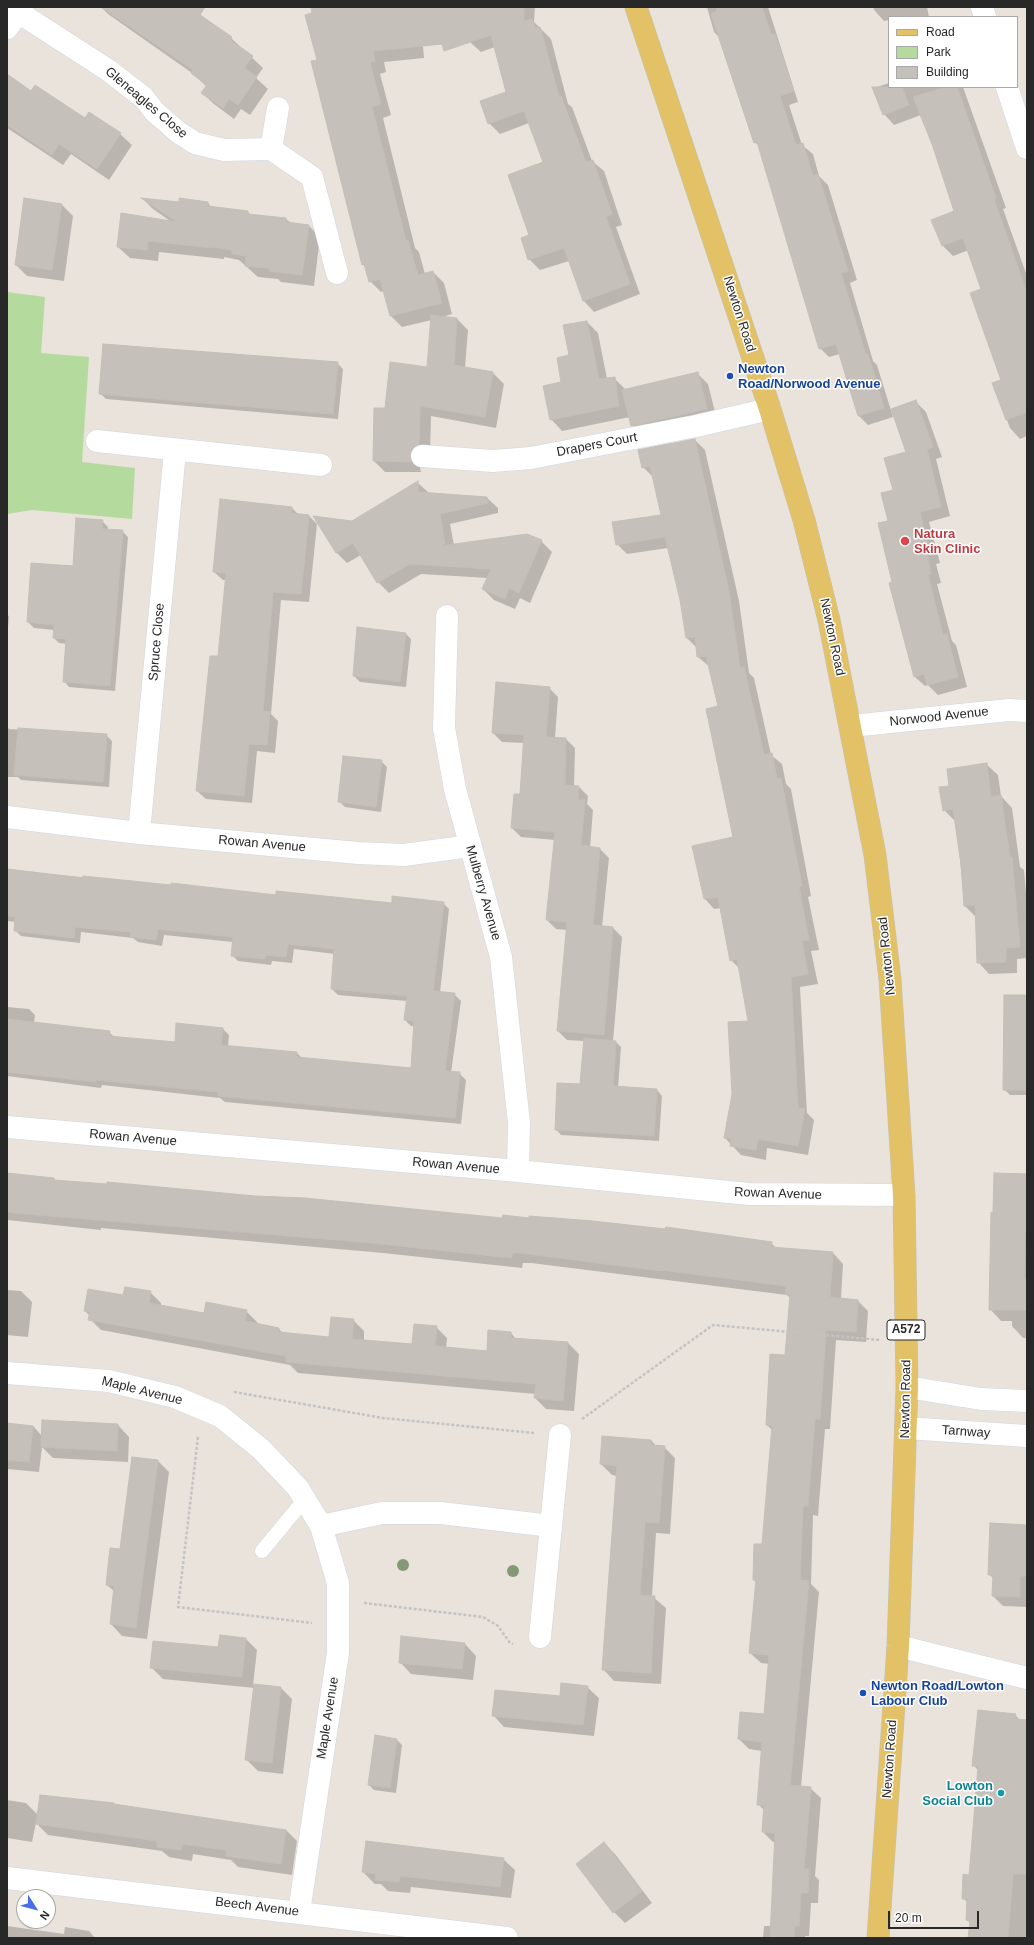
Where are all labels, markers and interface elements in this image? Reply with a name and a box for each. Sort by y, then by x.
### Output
legend [888,16,1018,88]
text: Road [926,25,955,39]
text: Park [926,45,951,59]
street label: Gleneagles Close [102,64,190,142]
text: Building [926,65,969,79]
street label: Newton Road [719,274,759,354]
place label: Newton Road/Norwood Avenue [738,361,881,392]
marker: Newton Road/Norwood Avenue [725,371,735,381]
street label: Drapers Court [555,430,639,460]
place label: Natura Skin Clinic [914,526,980,557]
marker: Natura Skin Clinic [899,535,911,547]
street label: Newton Road [816,597,848,677]
street label: Spruce Close [146,602,168,682]
street label: Norwood Avenue [889,704,989,730]
street label: Rowan Avenue [218,832,306,856]
street label: Mulberry Avenue [462,844,504,942]
street label: Newton Road [875,916,899,996]
street label: Rowan Avenue [89,1126,177,1150]
street label: Rowan Avenue [412,1154,500,1178]
street label: Rowan Avenue [734,1185,822,1203]
road number: A572 [887,1320,925,1340]
street label: Newton Road [898,1359,914,1439]
street label: Maple Avenue [100,1373,184,1409]
street label: Tarnway [941,1423,991,1441]
street label: Maple Avenue [314,1676,342,1760]
place label: Newton Road/Lowton Labour Club [871,1678,1004,1709]
marker: Newton Road/Lowton Labour Club [858,1688,868,1698]
street label: Newton Road [879,1719,901,1799]
place label: Lowton Social Club [922,1778,993,1809]
marker: Lowton Social Club [996,1788,1006,1798]
north arrow [16,1889,56,1929]
street label: Beech Avenue [214,1894,300,1920]
scale bar [890,1903,981,1929]
text: N [38,1909,52,1922]
text: 20 m [895,1911,922,1925]

